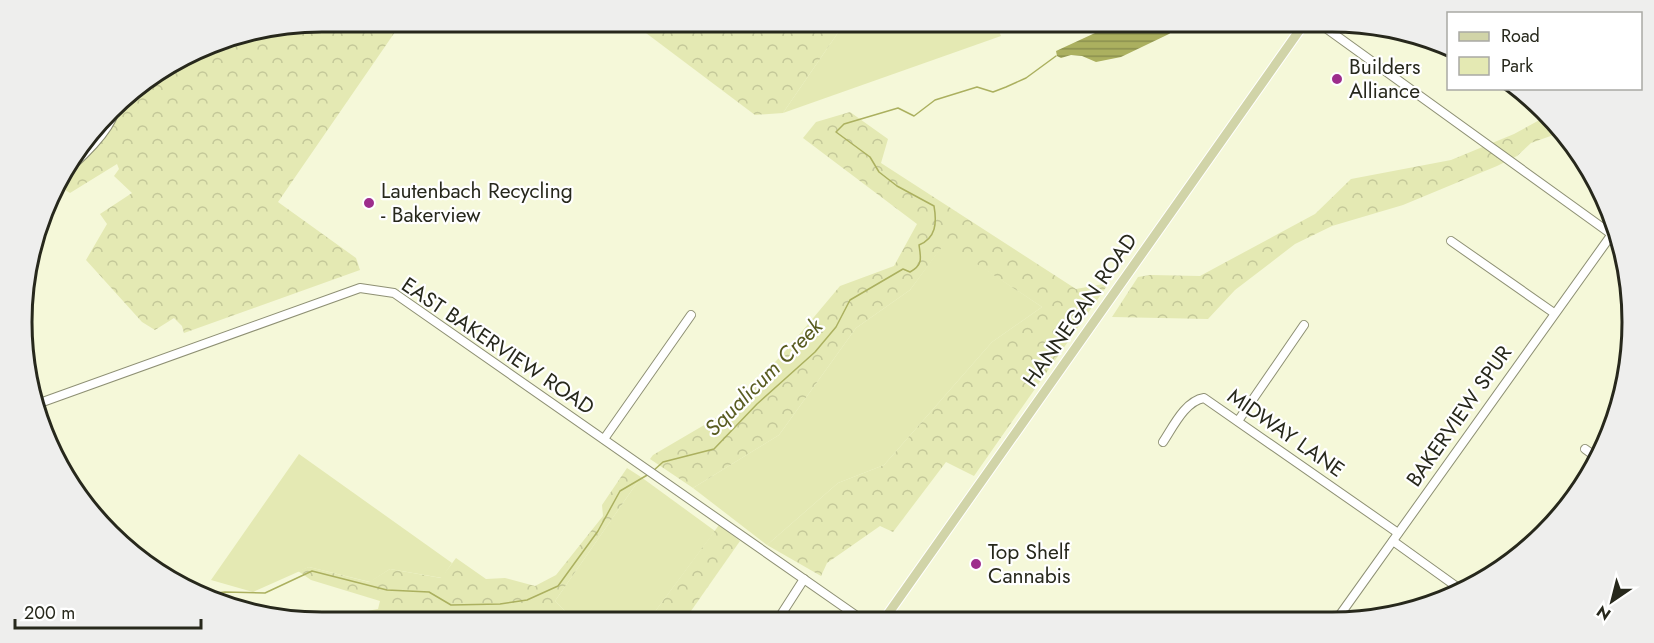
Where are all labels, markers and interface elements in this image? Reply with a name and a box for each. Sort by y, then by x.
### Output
legend [1447,12,1642,90]
text: Road [1501,23,1540,49]
place label: Builders Alliance [1349,52,1420,106]
text: Park [1501,53,1533,79]
marker: Builders Alliance [1330,72,1344,86]
place label: Lautenbach Recycling - Bakerview [381,176,573,230]
marker: Lautenbach Recycling - Bakerview [362,196,376,210]
street label: HANNEGAN ROAD [1016,227,1144,393]
street label: EAST BAKERVIEW ROAD [396,270,600,422]
water label: Squalicum Creek [697,310,830,443]
street label: BAKERVIEW SPUR [1399,339,1519,493]
street label: MIDWAY LANE [1221,381,1351,485]
place label: Top Shelf Cannabis [988,537,1071,591]
marker: Top Shelf Cannabis [969,557,983,571]
north arrow [1582,571,1642,631]
scale bar [15,592,201,630]
text: 200 m [24,600,75,626]
text: N [1592,600,1615,626]

